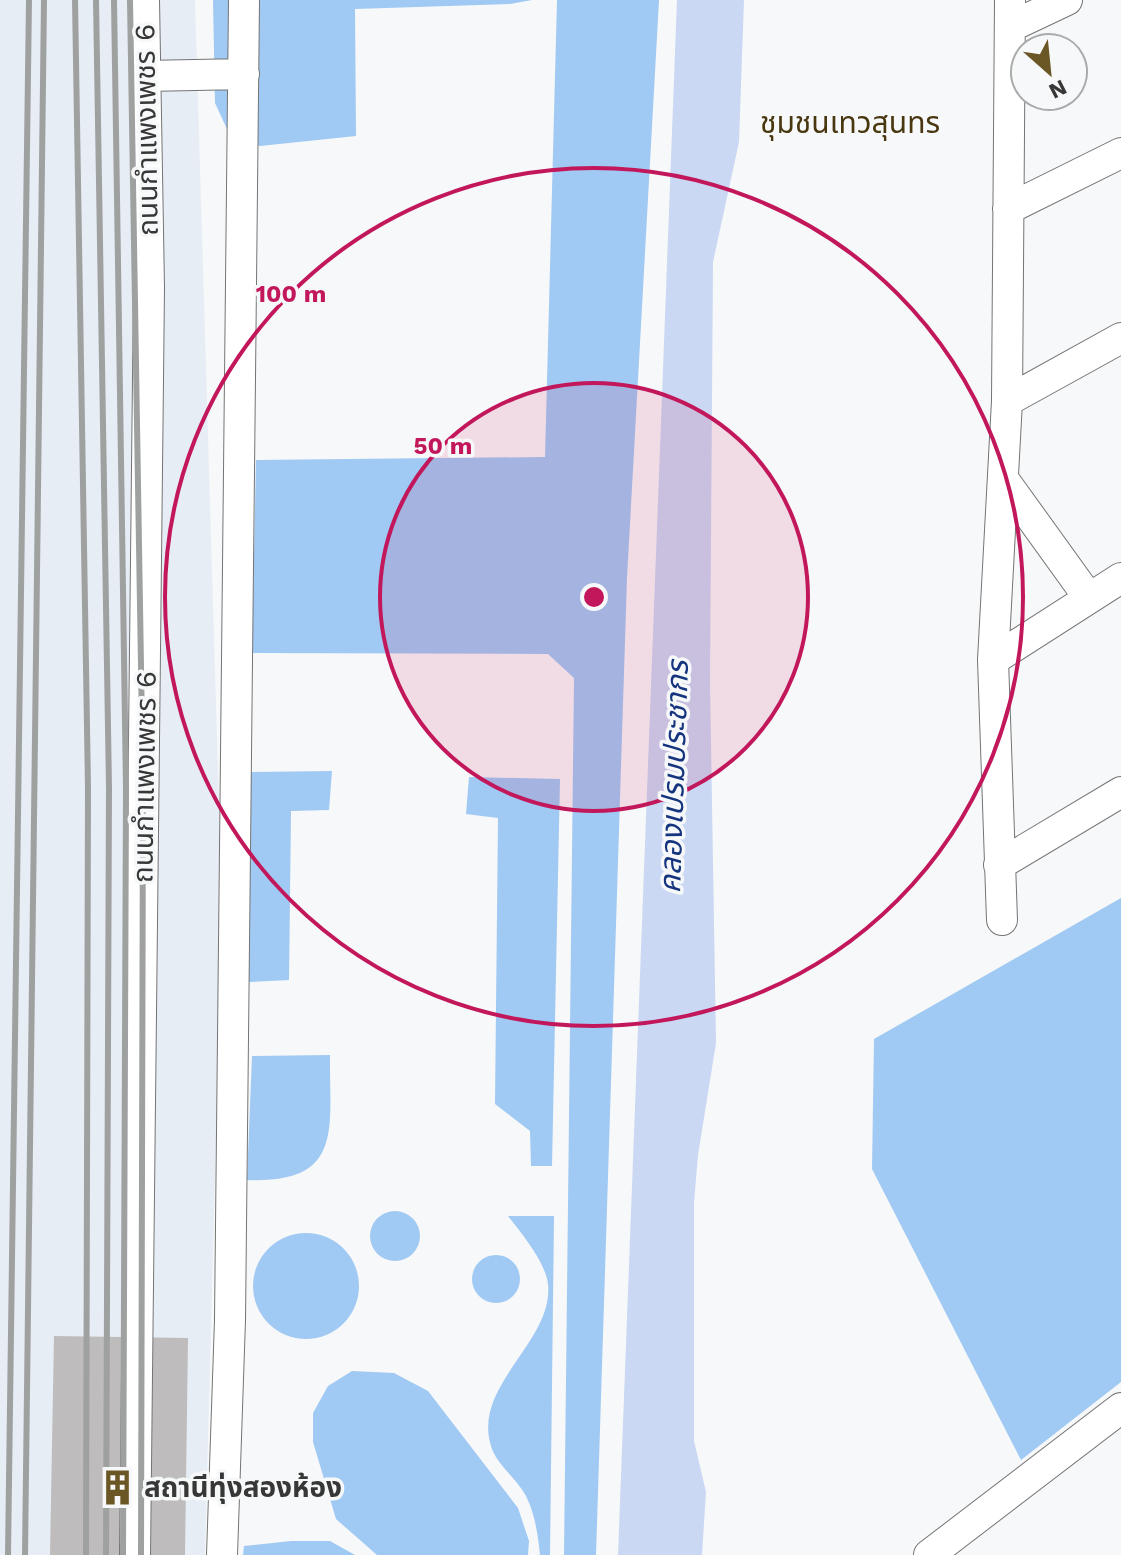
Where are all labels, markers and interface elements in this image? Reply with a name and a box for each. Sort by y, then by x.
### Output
street label: ถนนกำแพงเพชร 6 [128,24,165,236]
north arrow [1009,32,1089,112]
text: N [1045,75,1071,104]
district label: ชุมชนเทวสุนทร [760,105,940,141]
text: 100 m [256,280,326,308]
text: 50 m [414,432,472,460]
centre of rings [580,583,608,611]
water label: คลองเปรมประชากร [652,658,695,894]
street label: ถนนกำแพงเพชร 6 [126,671,163,883]
building icon: สถานีทุ่งสองห้อง [99,1468,137,1506]
place label: สถานีทุ่งสองห้อง [144,1471,342,1504]

